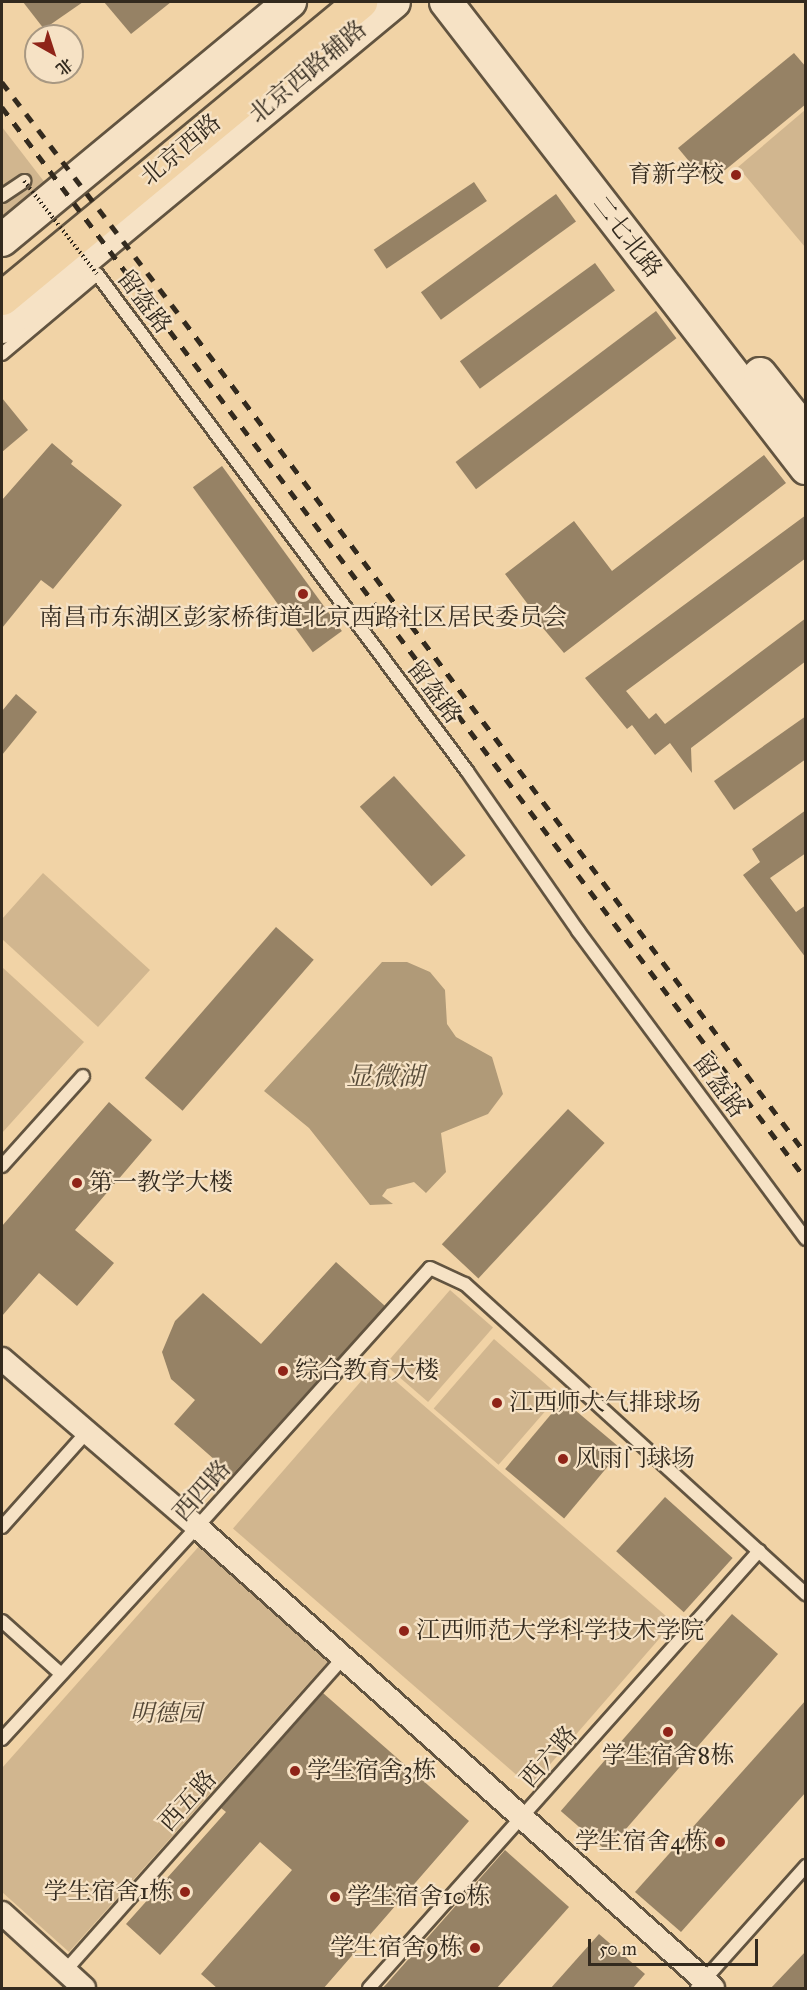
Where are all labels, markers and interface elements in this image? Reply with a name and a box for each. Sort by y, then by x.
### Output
street label: 北京西路辅路 [244,15,372,129]
north arrow [24,24,84,84]
text: 北 [52,54,77,79]
street label: 北京西路 [135,108,227,192]
place label: 育新学校 [628,161,724,189]
marker: 育新学校 [729,168,743,182]
street label: 二七北路 [586,190,668,284]
street label: 留盔路 [111,265,177,339]
marker: 南昌市东湖区彭家桥街道北京西路社区居民委员会 [296,587,310,601]
place label: 南昌市东湖区彭家桥街道北京西路社区居民委员会 [39,604,567,632]
street label: 留盔路 [401,655,467,729]
street label: 留盔路 [686,1048,752,1124]
water label: 显微湖 [346,1061,424,1093]
place label: 第一教学大楼 [89,1169,233,1197]
marker: 第一教学大楼 [70,1176,84,1190]
place label: 综合教育大楼 [295,1357,439,1385]
marker: 综合教育大楼 [276,1364,290,1378]
place label: 江西师大气排球场 [509,1389,701,1417]
marker: 江西师大气排球场 [490,1396,504,1410]
place label: 风雨门球场 [575,1445,695,1473]
marker: 风雨门球场 [556,1452,570,1466]
street label: 西四路 [167,1455,237,1527]
place label: 江西师范大学科学技术学院 [416,1617,704,1645]
marker: 江西师范大学科学技术学院 [397,1624,411,1638]
park label: 明德园 [130,1700,202,1728]
street label: 西六路 [515,1720,583,1794]
marker: 学生宿舍8栋 [661,1725,675,1739]
place label: 学生宿舍8栋 [602,1742,734,1770]
place label: 学生宿舍3栋 [307,1757,437,1785]
marker: 学生宿舍3栋 [288,1764,302,1778]
street label: 西五路 [153,1765,223,1837]
place label: 学生宿舍4栋 [575,1828,708,1856]
marker: 学生宿舍4栋 [713,1835,727,1849]
place label: 学生宿舍1栋 [44,1878,173,1906]
place label: 学生宿舍10栋 [347,1883,490,1911]
marker: 学生宿舍1栋 [178,1885,192,1899]
marker: 学生宿舍10栋 [328,1890,342,1904]
scale bar [591,1927,760,1965]
place label: 学生宿舍9栋 [330,1934,463,1962]
text: 50 m [599,1938,637,1960]
marker: 学生宿舍9栋 [468,1941,482,1955]

